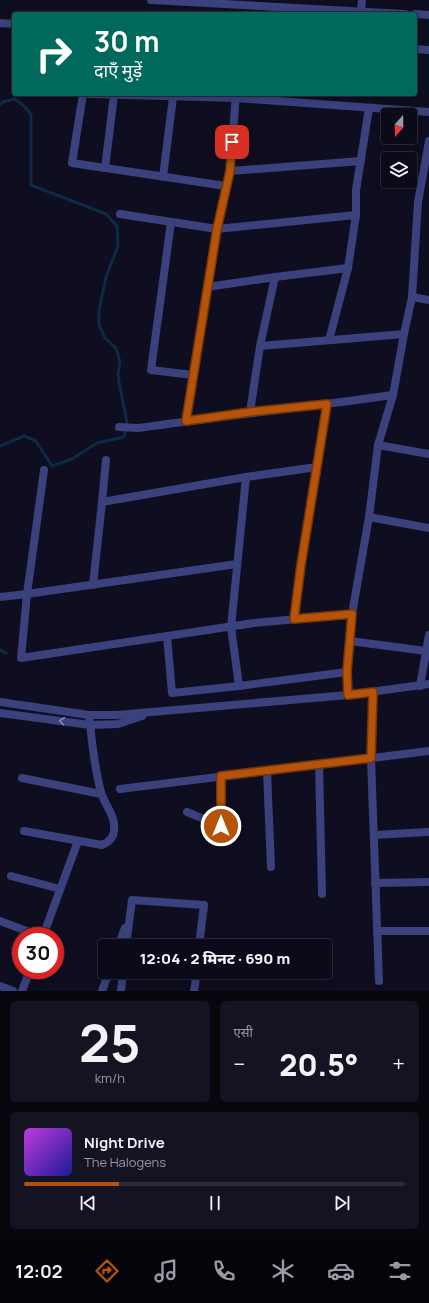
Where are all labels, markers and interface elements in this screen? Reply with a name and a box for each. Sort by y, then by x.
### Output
text: 30 m [94,22,159,60]
icon: right [28,28,80,80]
text: दाएँ मुड़ें [94,58,142,82]
north arrow [381,108,417,144]
map controls [381,108,417,188]
pin [215,125,249,159]
icon: arrive [221,131,243,153]
button: layers [381,152,417,188]
one-way arrow [59,717,65,726]
position arrow [200,805,242,847]
speed limit sign: 30 [12,927,64,979]
text: 12:04 · 2 मिनट · 690 m [140,948,290,969]
text: 25 [79,1007,140,1078]
text: एसी [234,1023,253,1041]
text: 20.5° [279,1044,358,1085]
text: − [234,1049,245,1079]
text: + [392,1049,405,1079]
text: km/h [95,1069,125,1087]
text: Night Drive [84,1132,165,1153]
text: The Halogens [84,1153,166,1171]
icon: previous [77,1192,99,1214]
icon: pause [204,1192,226,1214]
icon: next [331,1192,353,1214]
icon: directions [93,1257,121,1285]
icon: music [152,1257,180,1285]
icon: phone [210,1257,238,1285]
icon: climate [269,1257,297,1285]
icon: car [327,1257,355,1285]
icon: filters [386,1257,414,1285]
text: 12:02 [15,1259,63,1283]

